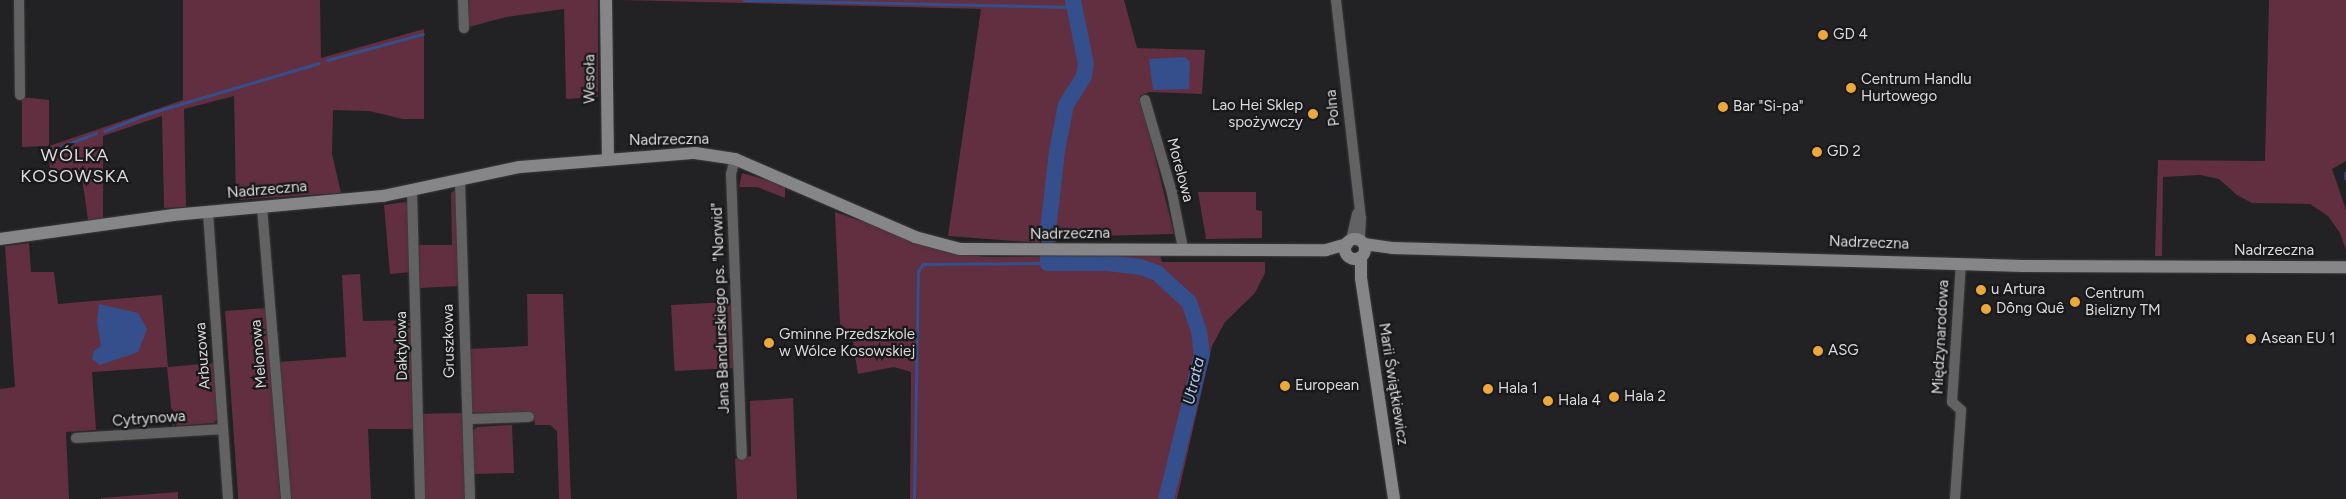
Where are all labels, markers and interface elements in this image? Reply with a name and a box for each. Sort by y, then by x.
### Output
place label: GD 4 [1833,26,1868,44]
marker: GD 4 [1817,29,1829,41]
street label: Wesoła [581,54,599,104]
place label: Centrum Handlu Hurtowego [1861,70,1972,105]
marker: Centrum Handlu Hurtowego [1845,82,1857,94]
street label: Polna [1322,89,1344,127]
place label: Lao Hei Sklep spożywczy [1212,96,1303,131]
place label: Bar "Si-pa" [1733,98,1804,116]
marker: Bar "Si-pa" [1717,101,1729,113]
marker: Lao Hei Sklep spożywczy [1307,108,1319,120]
street label: Nadrzeczna [629,130,709,150]
street label: Morelowa [1163,136,1197,204]
place label: GD 2 [1827,143,1861,161]
district label: WÓLKA KOSOWSKA [19,145,131,188]
marker: GD 2 [1811,146,1823,158]
street label: Nadrzeczna [226,178,308,202]
street label: Jana Bandurskiego ps. "Norwid" [708,202,734,414]
street label: Nadrzeczna [1030,224,1110,244]
street label: Nadrzeczna [1829,233,1909,253]
street label: Nadrzeczna [2234,242,2314,260]
street label: Międzynarodowa [1929,279,1953,395]
place label: u Artura [1991,281,2045,299]
marker: u Artura [1975,284,1987,296]
place label: Centrum Bielizny TM [2085,284,2161,319]
marker: Centrum Bielizny TM [2069,296,2081,308]
place label: Dồng Quê [1996,300,2064,318]
marker: Dồng Quê [1980,303,1992,315]
street label: Gruszkowa [439,304,459,378]
street label: Daktylowa [392,311,412,381]
street label: Melonowa [247,319,271,389]
street label: Arbuzowa [192,322,214,390]
street label: Marii Świątkiewicz [1374,322,1412,446]
place label: Gminne Przedszkole w Wólce Kosowskiej [779,325,915,360]
place label: Asean EU 1 [2261,330,2335,348]
marker: Asean EU 1 [2245,333,2257,345]
marker: Gminne Przedszkole w Wólce Kosowskiej [763,337,775,349]
place label: ASG [1828,342,1859,360]
marker: ASG [1812,345,1824,357]
water label: Utrata [1179,356,1209,406]
place label: European [1295,377,1359,395]
marker: European [1279,380,1291,392]
place label: Hala 1 [1498,380,1538,398]
marker: Hala 1 [1482,383,1494,395]
place label: Hala 2 [1624,388,1666,406]
marker: Hala 2 [1608,391,1620,403]
place label: Hala 4 [1558,392,1601,410]
marker: Hala 4 [1542,395,1554,407]
street label: Cytrynowa [112,407,186,431]

